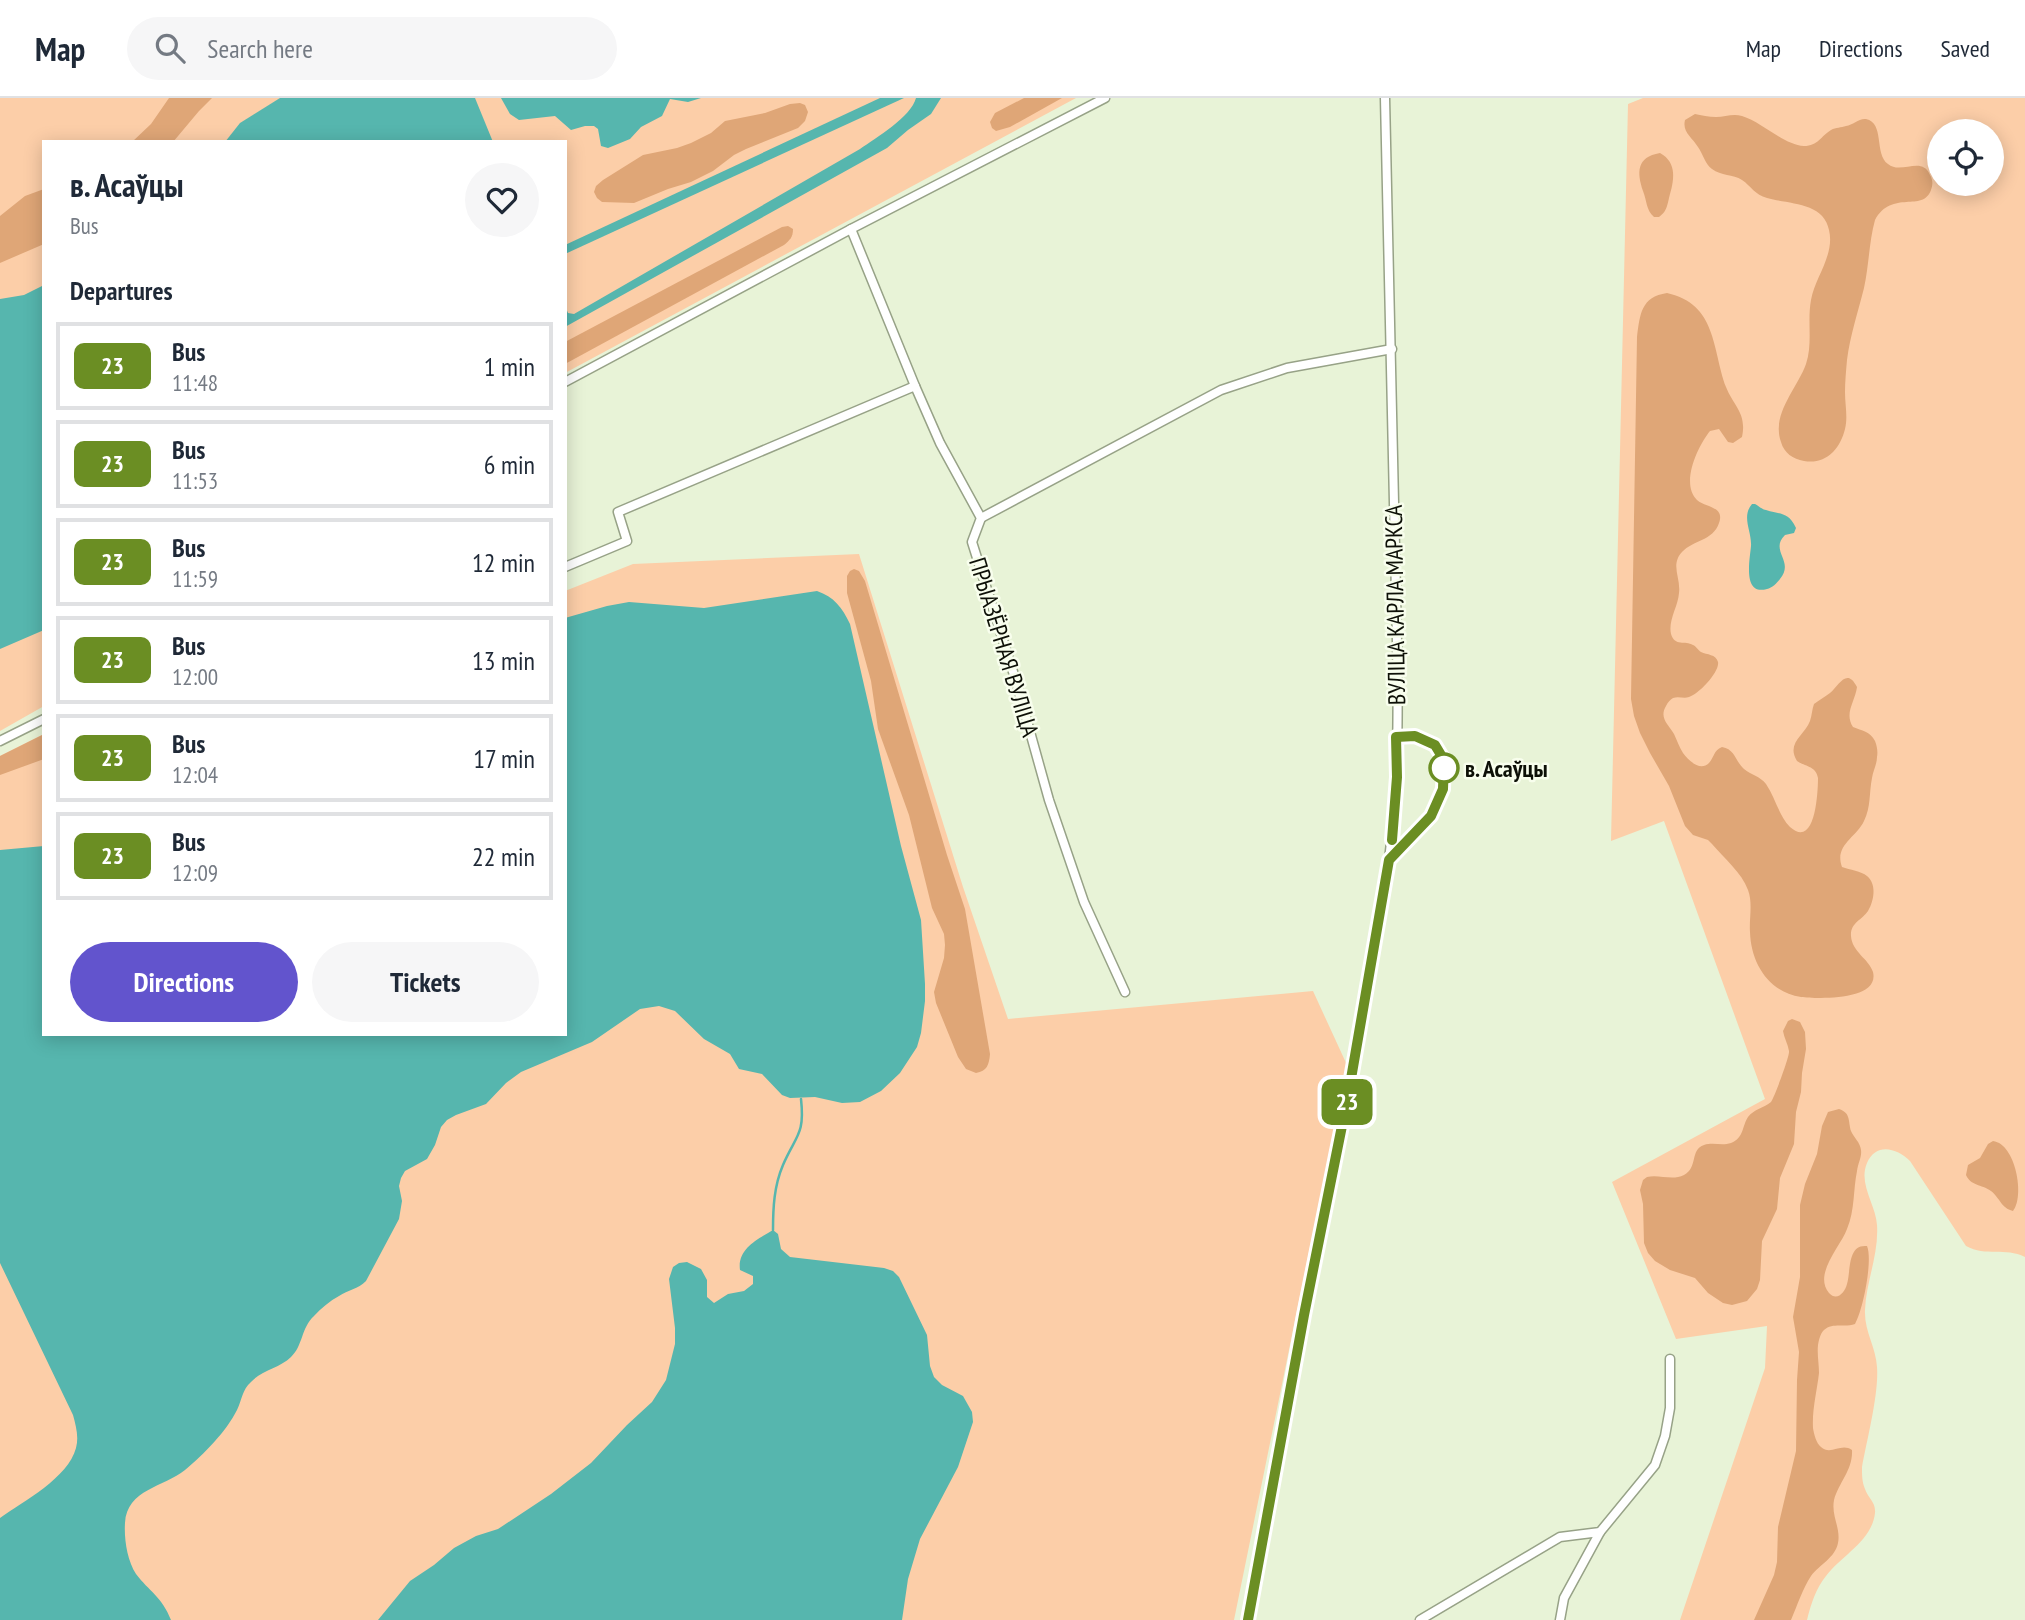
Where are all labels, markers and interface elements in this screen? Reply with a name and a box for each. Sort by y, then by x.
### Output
search box [127,17,617,80]
text: Map [35,27,85,70]
icon: search [151,29,189,67]
text: Search here [207,32,313,65]
text: Map [1746,33,1781,64]
text: Directions [1819,33,1903,64]
text: Saved [1941,33,1990,64]
map controls [1927,119,2004,196]
button: locate [1927,119,2004,196]
text: в. Асаўцы [70,163,184,206]
button: heart [465,163,539,237]
text: Bus [70,211,99,240]
text: Departures [70,274,173,307]
text: Bus [172,335,205,368]
text: 23 [101,350,124,381]
text: 1 min [484,350,535,383]
text: 11:48 [172,368,218,397]
text: Bus [172,433,205,466]
text: 23 [101,448,124,479]
text: 6 min [484,448,535,481]
text: 11:53 [172,466,218,495]
street label: ВУЛІЦА КАРЛА МАРКСА [1378,504,1412,705]
text: Bus [172,531,205,564]
text: 23 [101,546,124,577]
text: 12 min [472,546,535,579]
street label: ПРЫАЗЁРНАЯ ВУЛІЦА [962,554,1046,741]
text: 11:59 [172,564,218,593]
text: Bus [172,629,205,662]
text: 23 [101,644,124,675]
text: 13 min [472,644,535,677]
text: 12:00 [172,662,218,691]
text: Bus [172,727,205,760]
text: 23 [101,742,124,773]
text: 17 min [473,742,535,775]
marker: в. Асаўцы [1429,753,1459,783]
place label: в. Асаўцы [1465,753,1548,784]
text: 12:04 [172,760,218,789]
text: Bus [172,825,205,858]
text: 23 [101,840,124,871]
text: 22 min [472,840,535,873]
text: 12:09 [172,858,218,887]
button: Directions [70,942,298,1022]
button: Tickets [312,942,539,1022]
line badge: 23 [1316,1079,1378,1125]
text: 23 [1336,1086,1358,1117]

